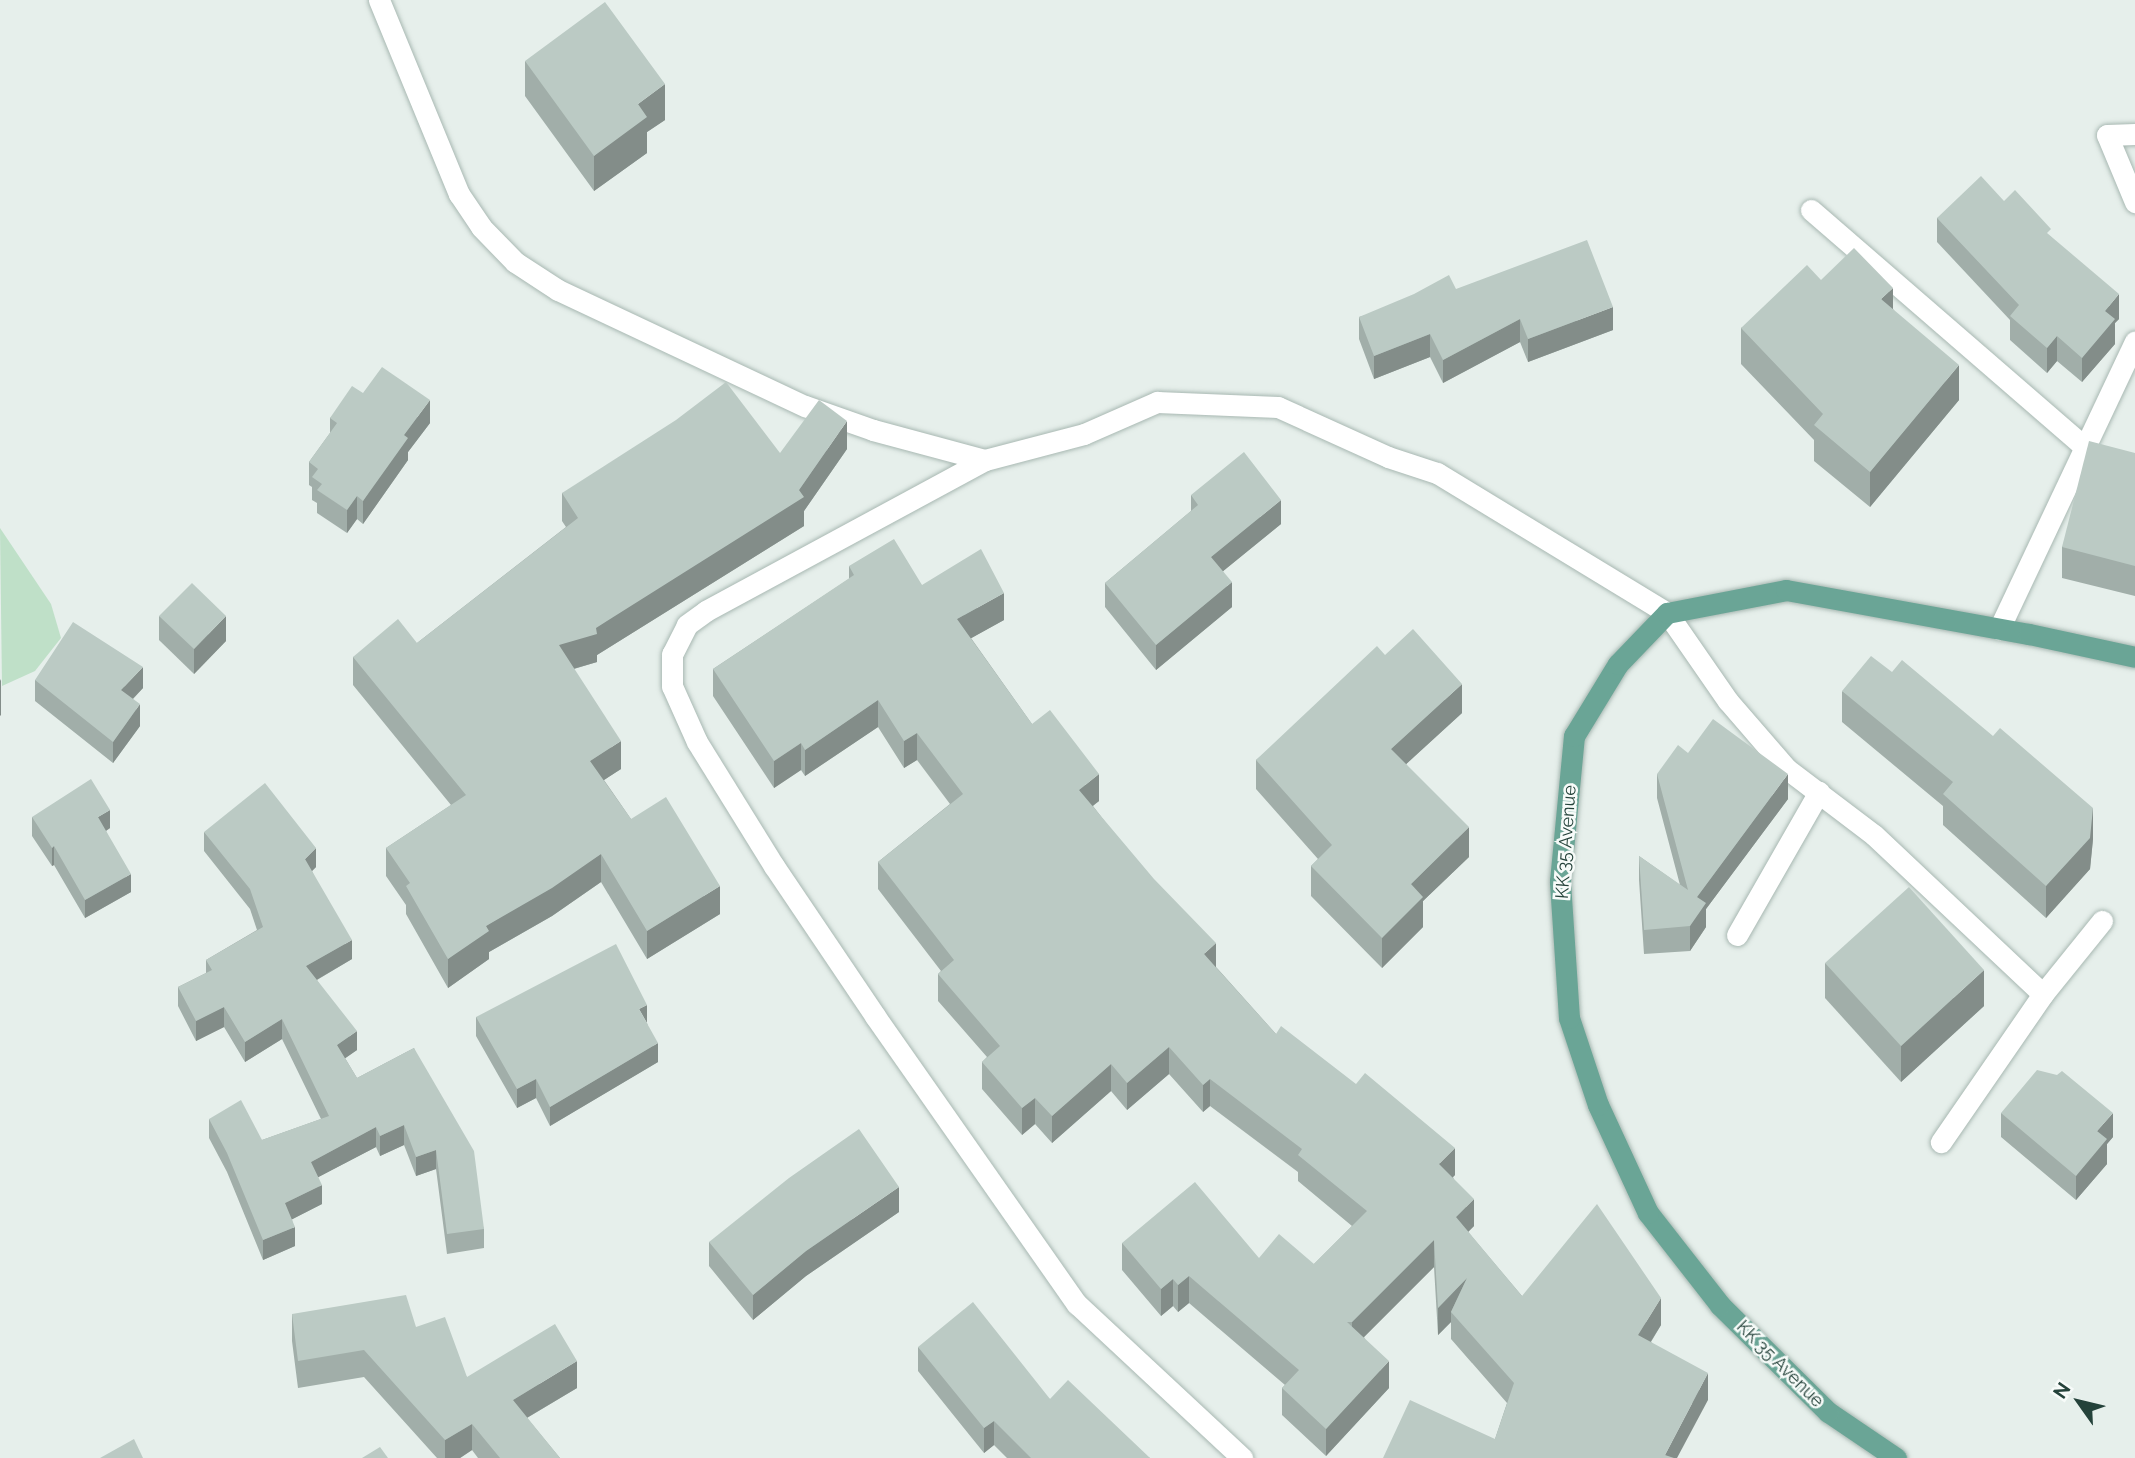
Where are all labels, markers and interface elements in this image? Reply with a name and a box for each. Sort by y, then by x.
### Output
street label: KK 35 Avenue [1551,784,1581,900]
street label: KK 35 Avenue [1732,1316,1828,1412]
north arrow [2044,1367,2114,1437]
text: N [2048,1378,2075,1402]

